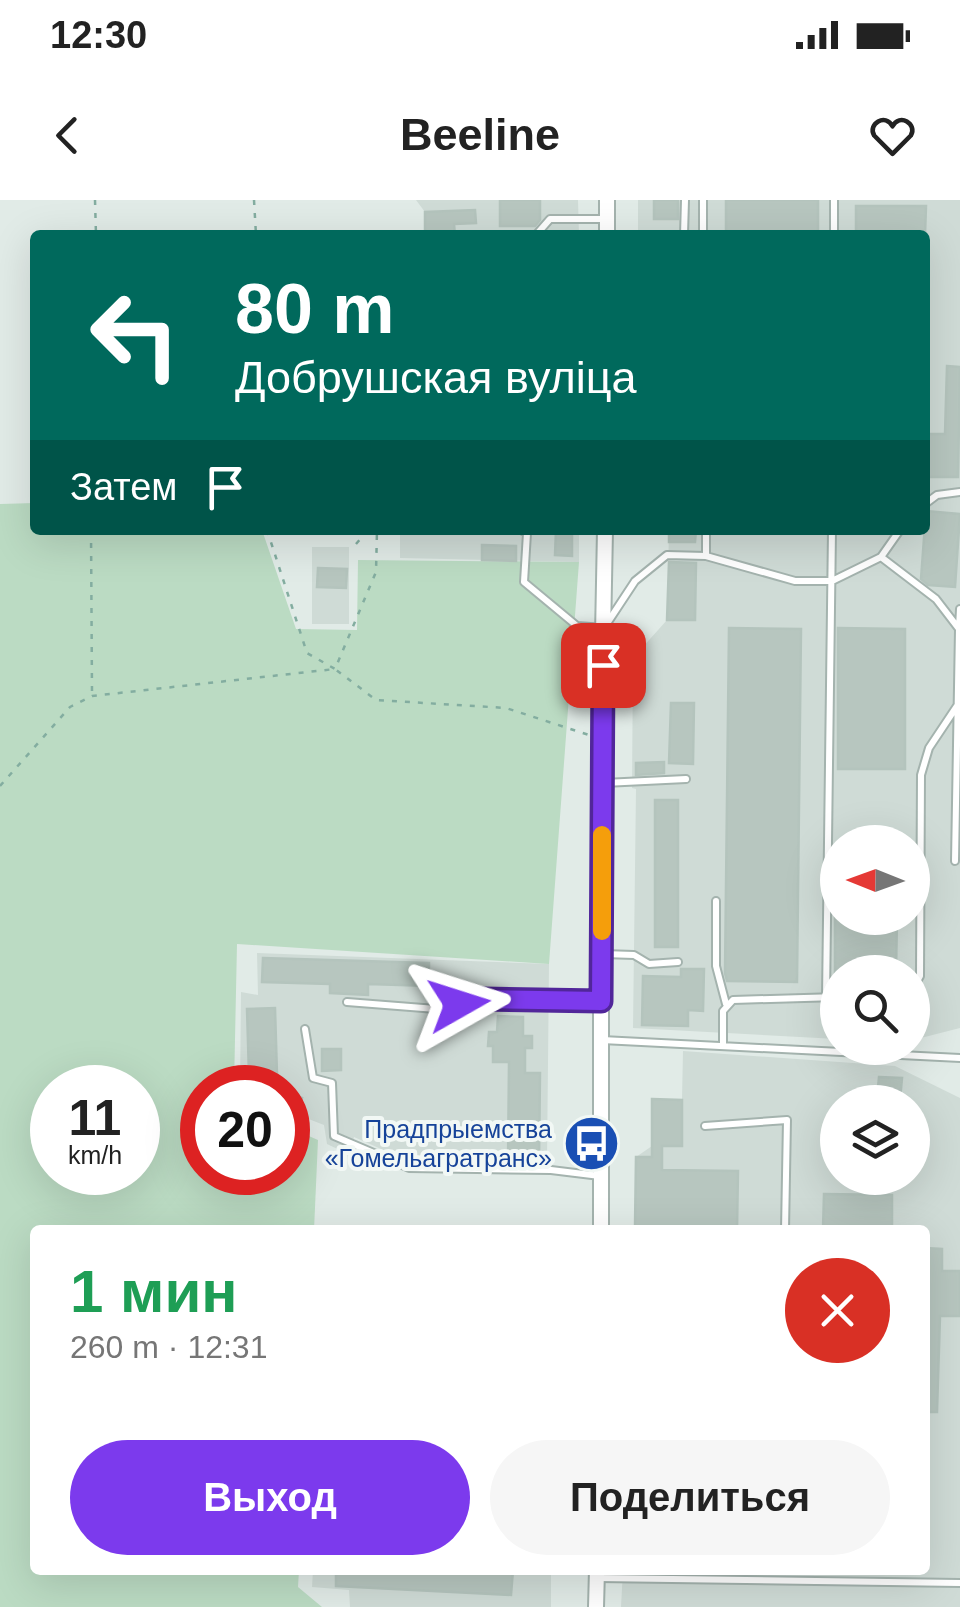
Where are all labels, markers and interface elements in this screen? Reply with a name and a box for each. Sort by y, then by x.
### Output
text: 12:30 [50,14,147,56]
icon: back [40,108,95,163]
icon: heart [865,108,920,163]
text: Beeline [400,109,560,160]
icon: left [70,270,200,400]
text: 80 m [235,270,395,348]
text: Добрушская вуліца [235,352,636,403]
icon: arrive [198,460,253,515]
text: Затем [70,466,178,508]
pin [561,623,646,708]
icon: arrive [576,638,631,693]
north arrow [820,825,930,935]
map controls [820,825,930,1195]
position arrow [407,952,511,1056]
button: search [820,955,930,1065]
speed limit sign: 20 [180,1065,310,1195]
button: layers [820,1085,930,1195]
text: 11 [69,1090,121,1146]
bus stop icon: Прадпрыемства «Гомельагратранс» [561,1113,621,1173]
place label: Прадпрыемства «Гомельагратранс» [325,1115,552,1172]
text: km/h [68,1141,122,1169]
text: 1 мин [70,1258,238,1325]
button: close [785,1258,890,1363]
text: 260 m · 12:31 [70,1329,267,1365]
button: Выход [70,1440,470,1555]
button: Поделиться [490,1440,890,1555]

